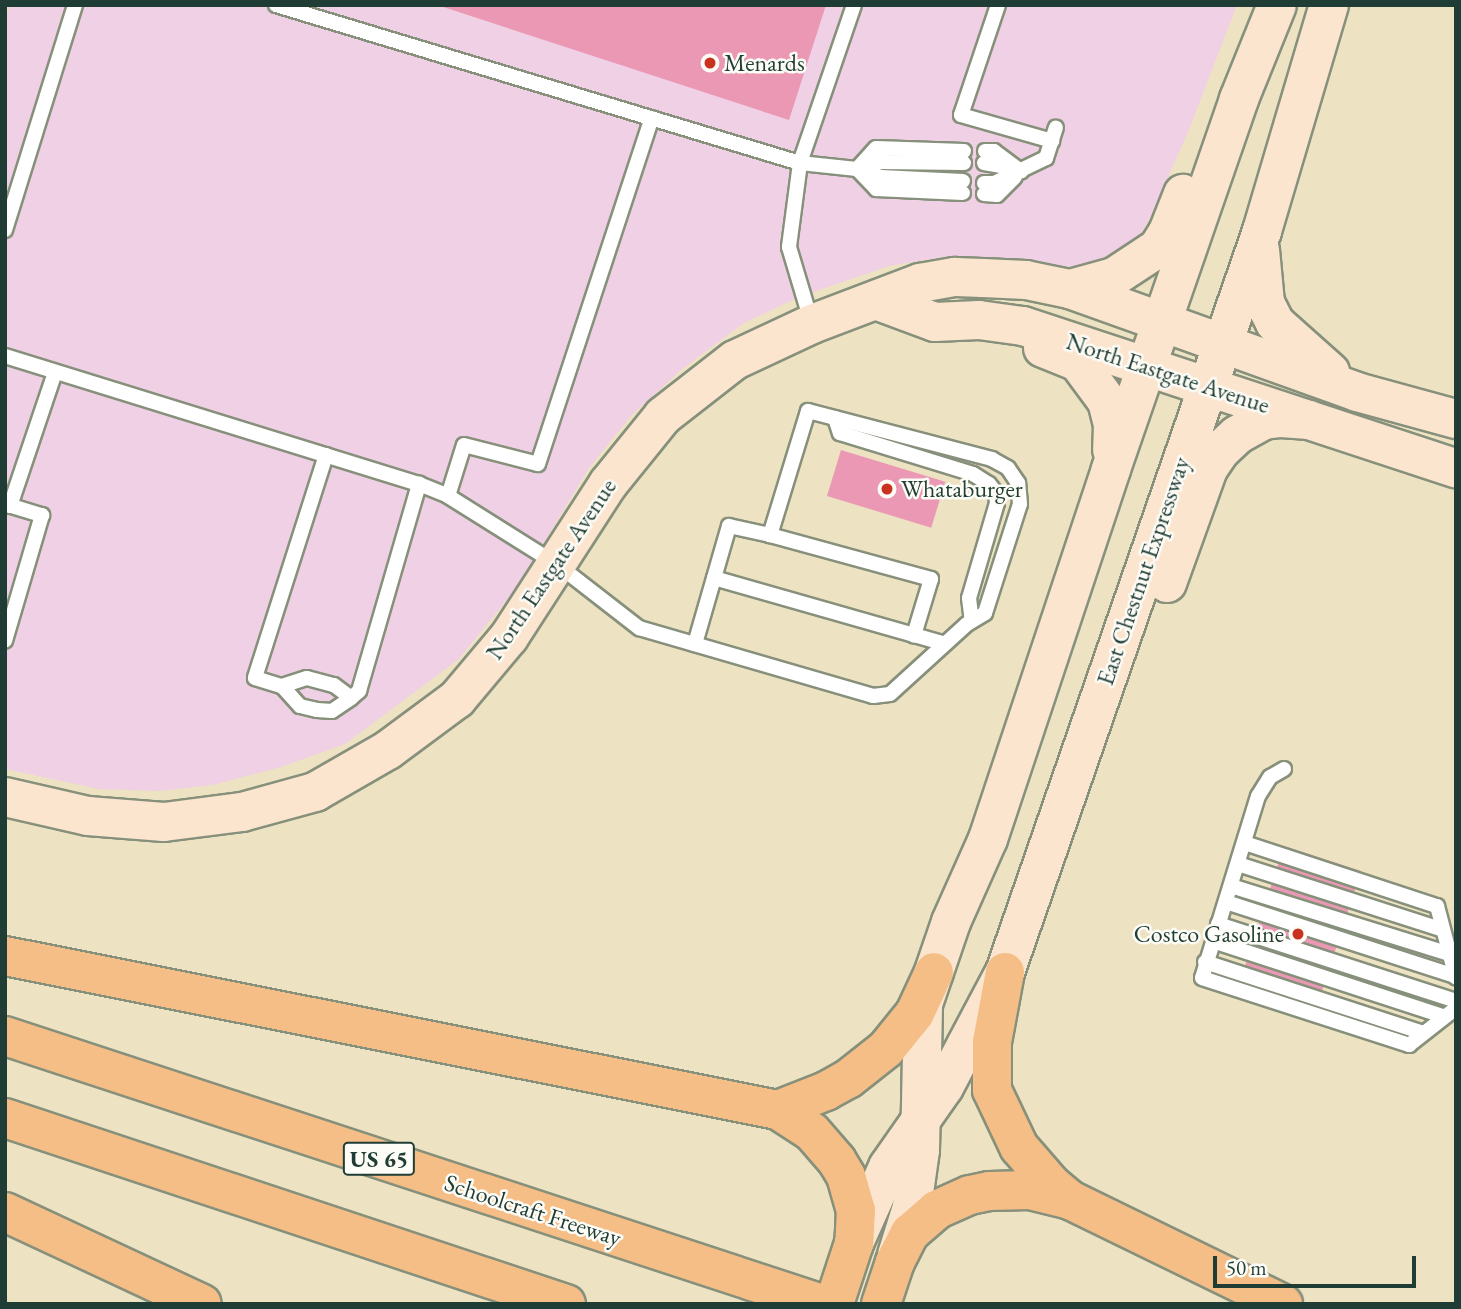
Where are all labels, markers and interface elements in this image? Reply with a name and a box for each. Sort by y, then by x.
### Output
place label: Menards [724,49,805,77]
marker: Menards [702,55,718,71]
street label: North Eastgate Avenue [1063,327,1273,419]
street label: East Chestnut Expressway [1090,453,1196,689]
street label: North Eastgate Avenue [480,473,622,665]
place label: Whataburger [901,475,1023,503]
marker: Whataburger [879,481,895,497]
place label: Costco Gasoline [1134,920,1284,948]
marker: Costco Gasoline [1290,926,1306,942]
road number: US 65 [342,1140,416,1178]
street label: Schoolcraft Freeway [441,1168,625,1252]
scale bar [1216,1242,1419,1286]
text: 50 m [1226,1254,1267,1281]

